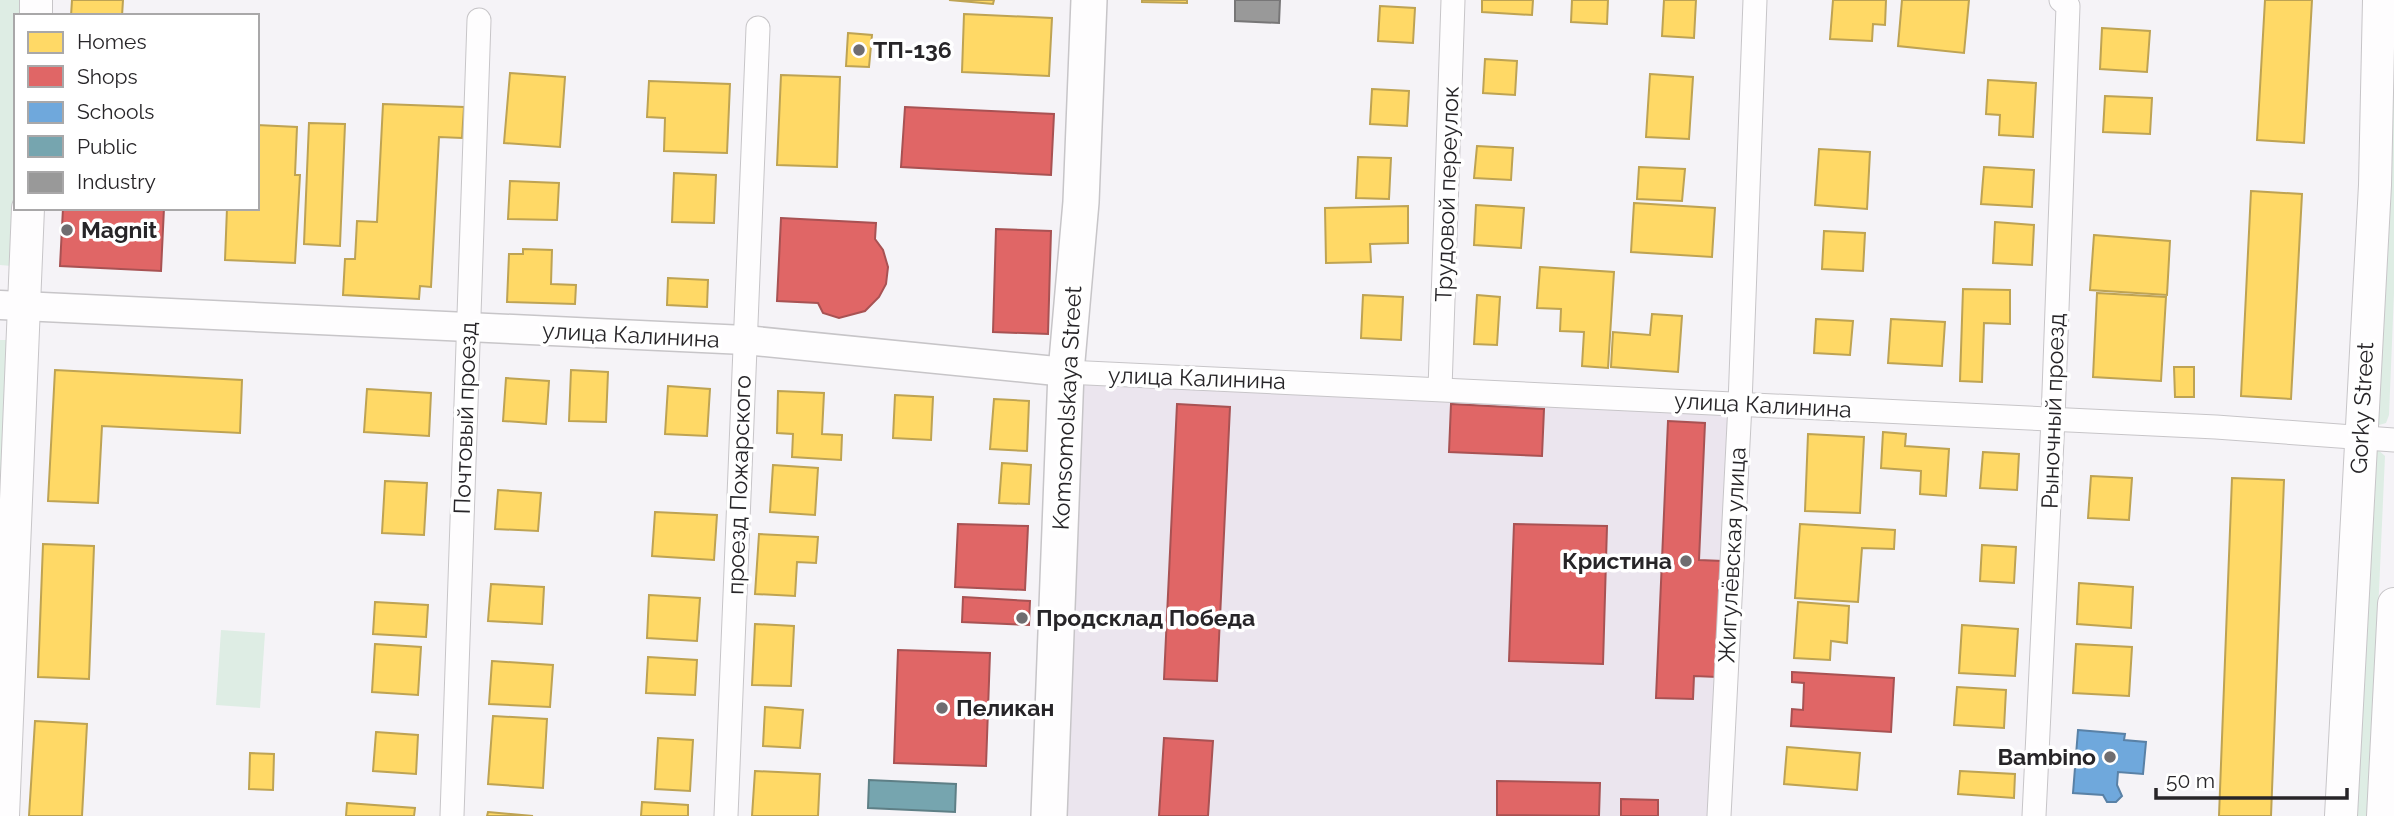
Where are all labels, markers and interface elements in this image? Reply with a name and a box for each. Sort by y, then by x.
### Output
legend [14,14,259,210]
text: Homes [77,29,147,54]
place label: ТП-136 [873,36,952,63]
marker: ТП-136 [851,42,867,58]
text: Shops [77,64,138,89]
street label: Трудовой переулок [1429,86,1464,302]
text: Schools [77,99,154,124]
text: Public [77,134,137,159]
text: Industry [77,169,156,194]
place label: Magnit [81,216,157,243]
marker: Magnit [59,222,75,238]
street label: Komsomolskaya Street [1047,285,1086,531]
street label: Рыночный проезд [2036,313,2069,509]
street label: улица Калинина [542,316,721,353]
street label: Почтовый проезд [448,321,481,515]
street label: Gorky Street [2345,341,2378,475]
street label: улица Калинина [1108,361,1286,394]
street label: проезд Пожарского [721,375,756,595]
street label: улица Калинина [1674,386,1853,423]
street label: Жигулёвская улица [1712,446,1751,664]
place label: Кристина [1562,547,1672,574]
marker: Кристина [1678,553,1694,569]
place label: Продсклад Победа [1036,604,1255,631]
marker: Продсклад Победа [1014,610,1030,626]
place label: Пеликан [956,694,1054,721]
marker: Пеликан [934,700,950,716]
place label: Bambino [1997,743,2096,770]
marker: Bambino [2102,749,2118,765]
scale bar [2156,756,2347,800]
text: 50 m [2166,768,2215,793]

